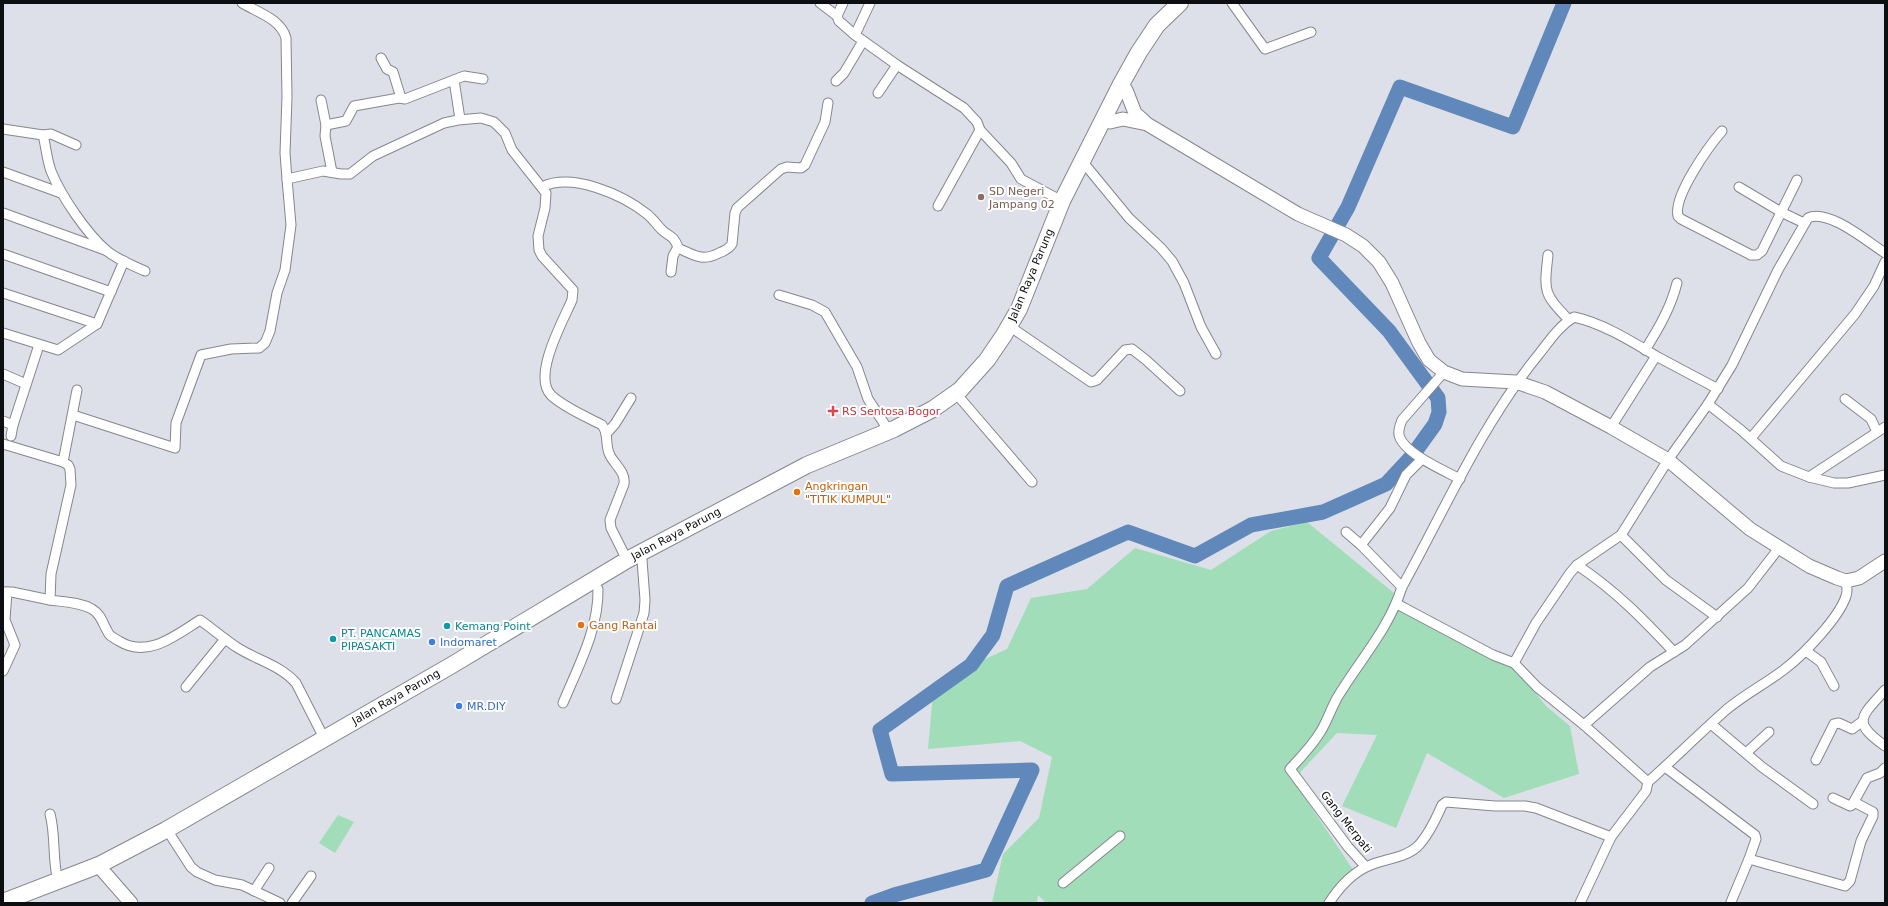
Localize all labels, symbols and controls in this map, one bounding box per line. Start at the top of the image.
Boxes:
place label: SD Negeri Jampang 02 [988,185,1055,211]
marker: SD Negeri Jampang 02 [976,192,986,202]
street label: Jalan Raya Parung [1005,227,1056,324]
marker: RS Sentosa Bogor [827,405,839,417]
place label: RS Sentosa Bogor [842,405,941,418]
place label: Angkringan "TITIK KUMPUL" [805,480,891,506]
marker: Angkringan "TITIK KUMPUL" [792,487,802,497]
street label: Jalan Raya Parung [628,505,723,564]
place label: Gang Rantai [589,619,657,632]
place label: Kemang Point [455,620,531,633]
marker: Gang Rantai [576,620,586,630]
marker: Kemang Point [442,621,452,631]
place label: PT. PANCAMAS PIPASAKTI [341,627,421,653]
marker: PT. PANCAMAS PIPASAKTI [328,634,338,644]
place label: Indomaret [440,636,497,649]
marker: Indomaret [427,637,437,647]
street label: Jalan Raya Parung [349,667,442,728]
place label: MR.DIY [467,700,506,713]
marker: MR.DIY [454,701,464,711]
street label: Gang Merpati [1318,789,1374,855]

